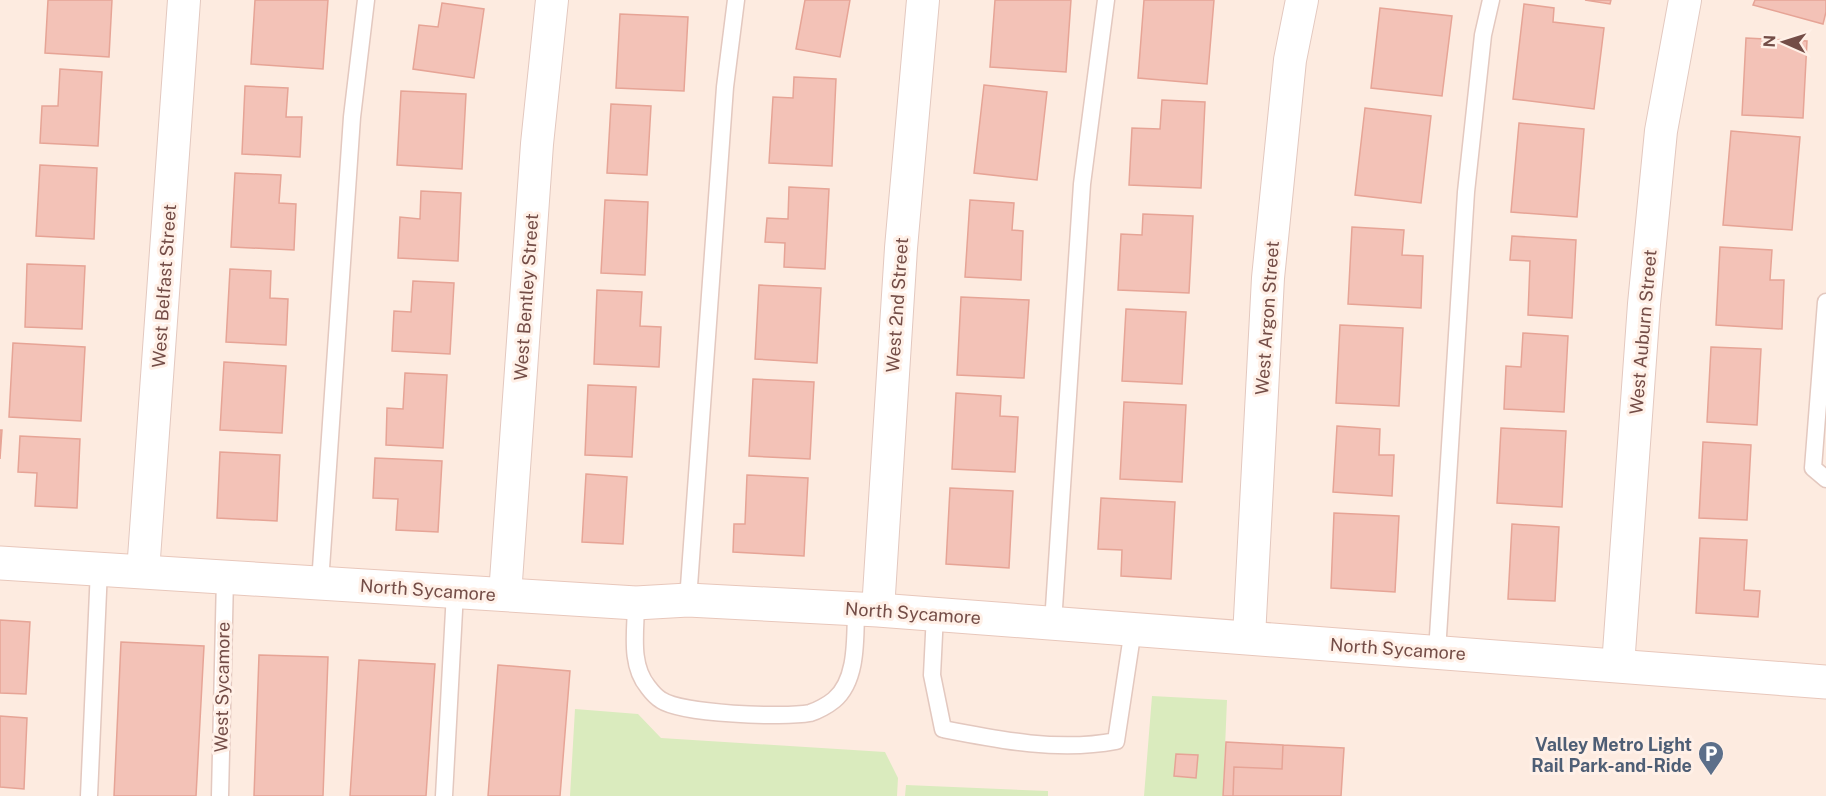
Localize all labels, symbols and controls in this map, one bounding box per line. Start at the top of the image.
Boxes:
north arrow [1754,12,1814,72]
text: N [1760,34,1779,48]
street label: West Belfast Street [148,203,180,369]
street label: West Bentley Street [510,213,542,381]
street label: West 2nd Street [882,237,912,373]
street label: West Argon Street [1251,240,1283,396]
street label: West Auburn Street [1625,249,1661,415]
street label: North Sycamore [359,575,497,605]
street label: North Sycamore [844,598,982,628]
street label: West Sycamore [210,621,234,753]
street label: North Sycamore [1329,634,1467,664]
place label: Valley Metro Light Rail Park-and-Ride [1531,734,1692,776]
parking icon: Valley Metro Light Rail Park-and-Ride [1696,739,1726,777]

